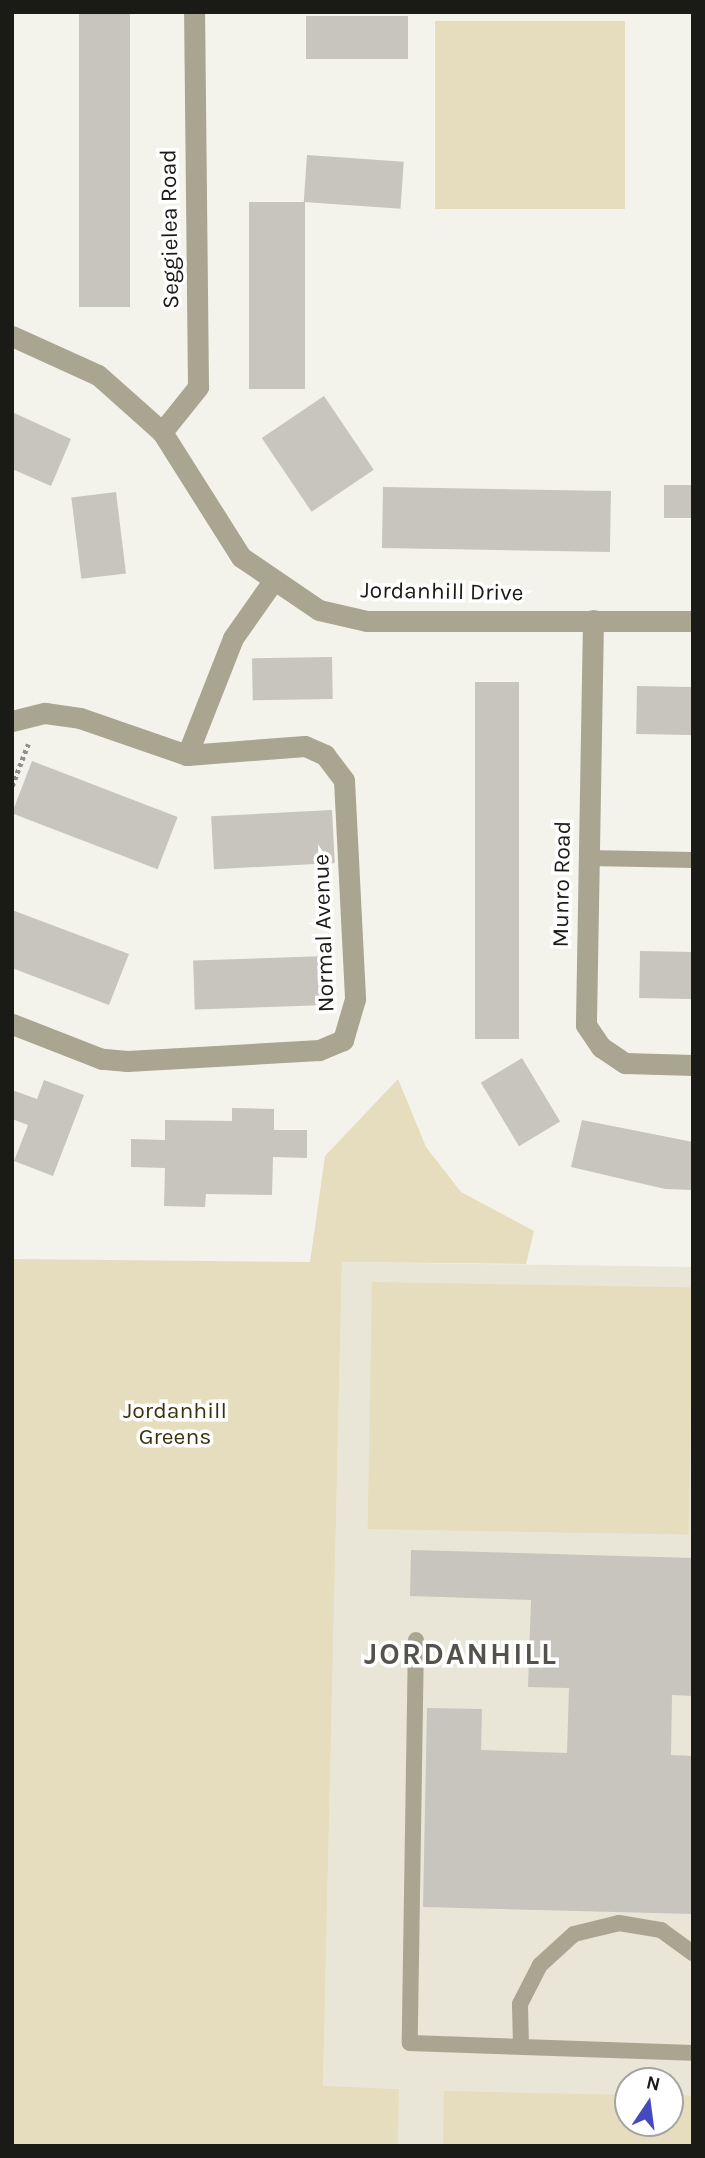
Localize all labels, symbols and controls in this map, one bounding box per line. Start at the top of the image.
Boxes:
street label: Seggielea Road [155,149,185,309]
street label: Jordanhill Drive [360,577,524,607]
street label: Munro Road [547,820,577,948]
street label: Normal Avenue [307,853,341,1013]
park label: Jordanhill Greens [123,1397,227,1451]
district label: JORDANHILL [365,1636,557,1672]
north arrow [614,2067,684,2137]
text: N [644,2071,662,2096]

